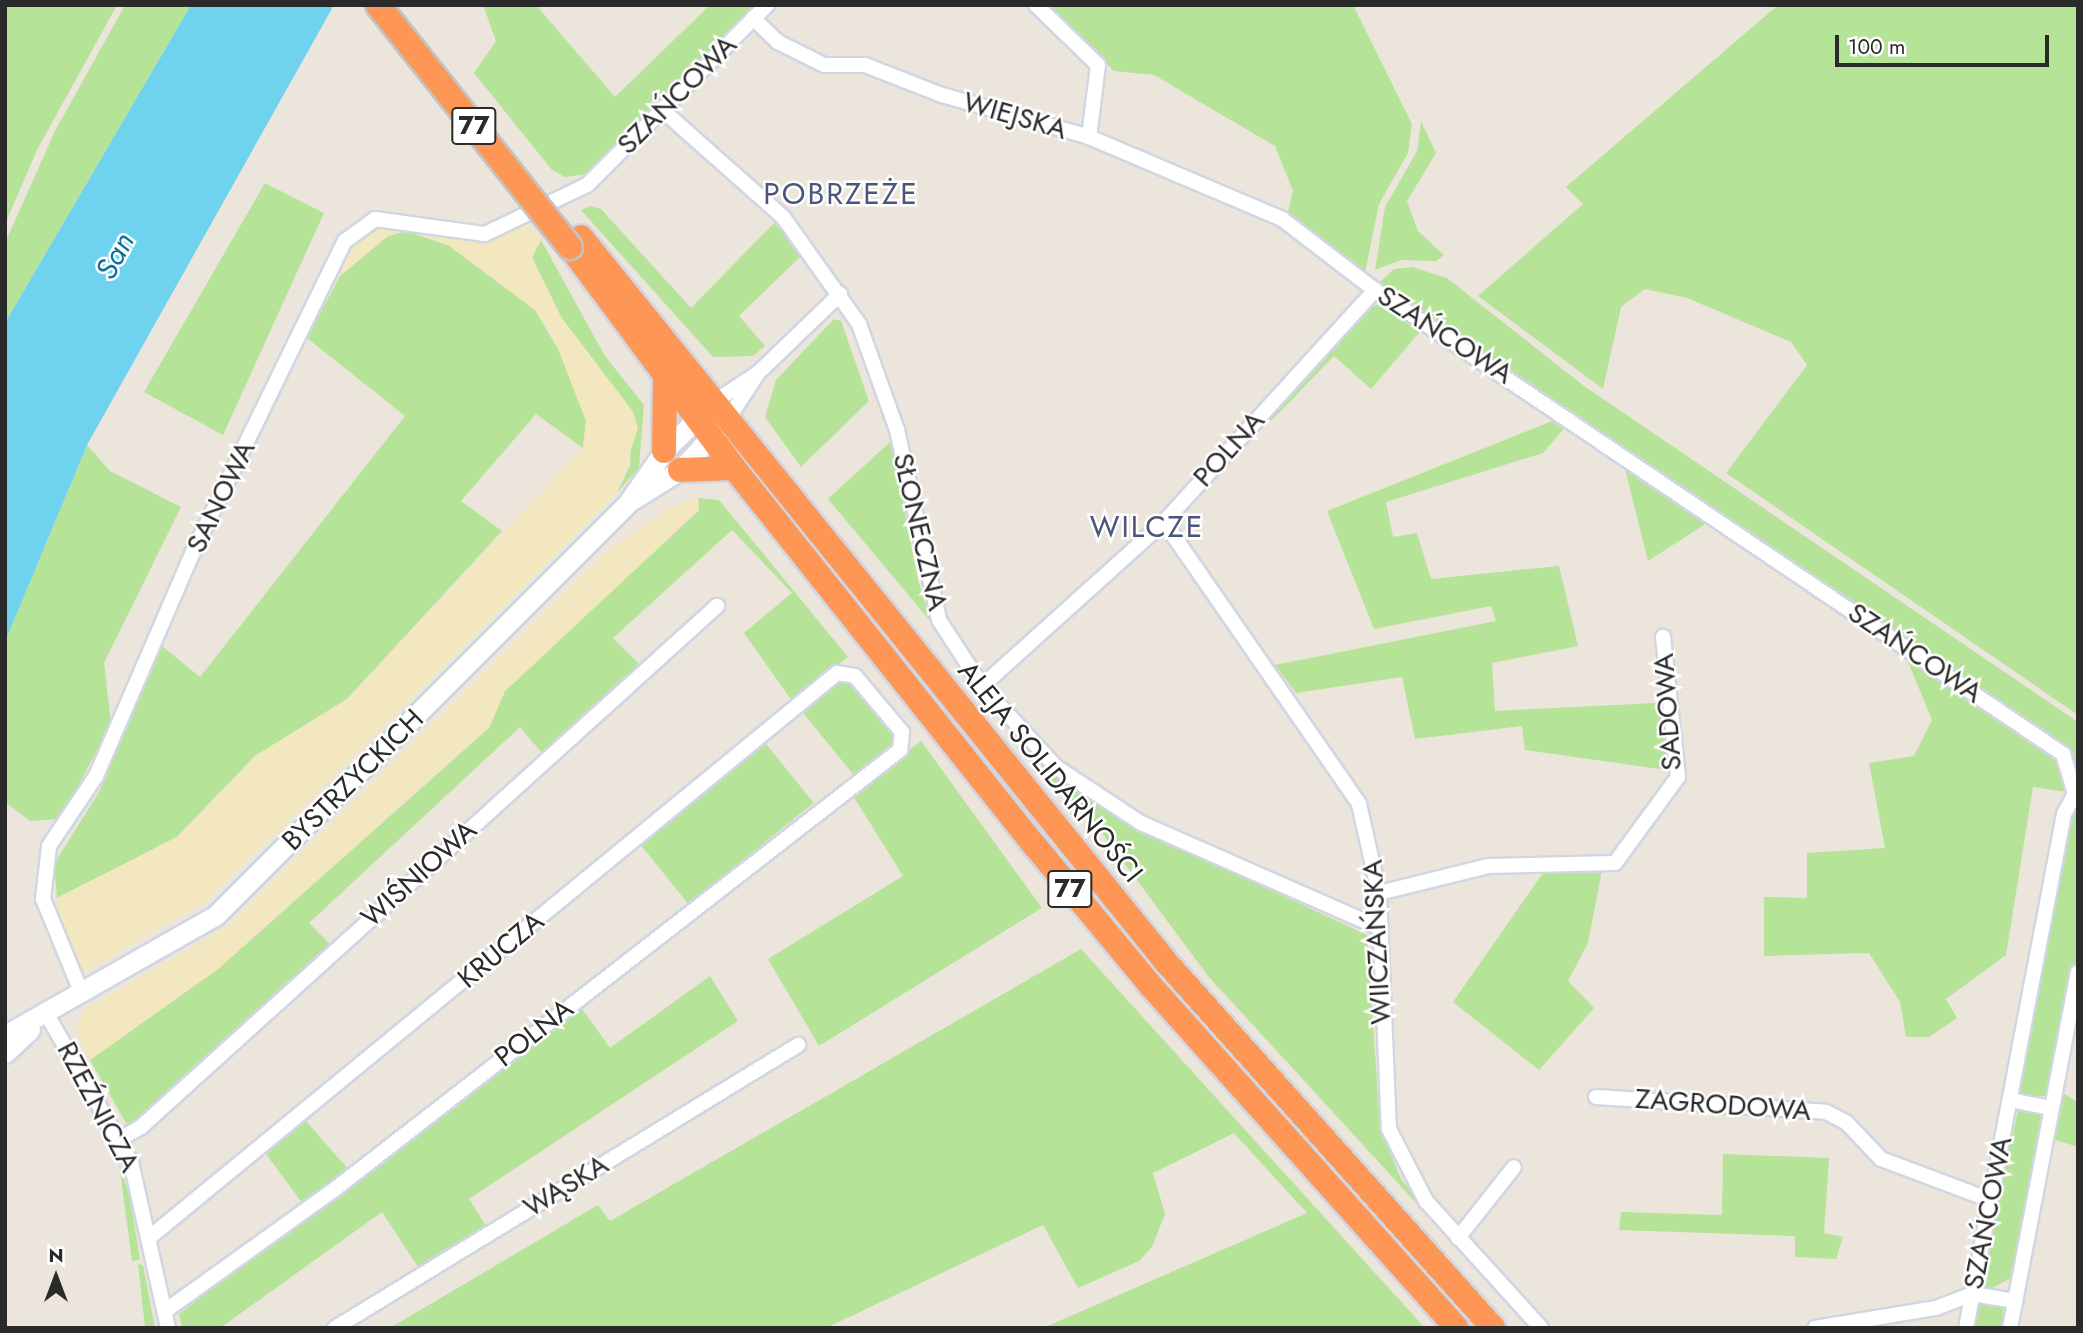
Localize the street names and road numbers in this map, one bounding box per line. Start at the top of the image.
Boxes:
street label: SZAŃCOWA [610,28,744,162]
street label: WIEJSKA [959,85,1071,147]
road number: 77 [451,104,497,148]
street label: SZAŃCOWA [1371,279,1519,391]
street label: POLNA [1186,404,1272,494]
street label: SANOWA [180,436,262,558]
street label: SŁONECZNA [886,450,954,614]
street label: SZAŃCOWA [1842,596,1988,710]
street label: SADOWA [1647,652,1689,772]
street label: ALEJA SOLIDARNOŚCI [951,655,1149,889]
street label: BYSTRZYCKICH [275,702,431,858]
street label: WIŚNIOWA [355,814,483,934]
street label: WIICZAŃSKA [1356,859,1398,1025]
road number: 77 [1047,866,1093,912]
street label: KRUCZA [451,905,551,995]
street label: POLNA [488,992,580,1074]
street label: RZEŹNICZA [50,1036,146,1178]
street label: ZAGRODOWA [1634,1082,1812,1128]
street label: SZAŃCOWA [1957,1134,2019,1292]
street label: WĄSKA [517,1148,615,1224]

